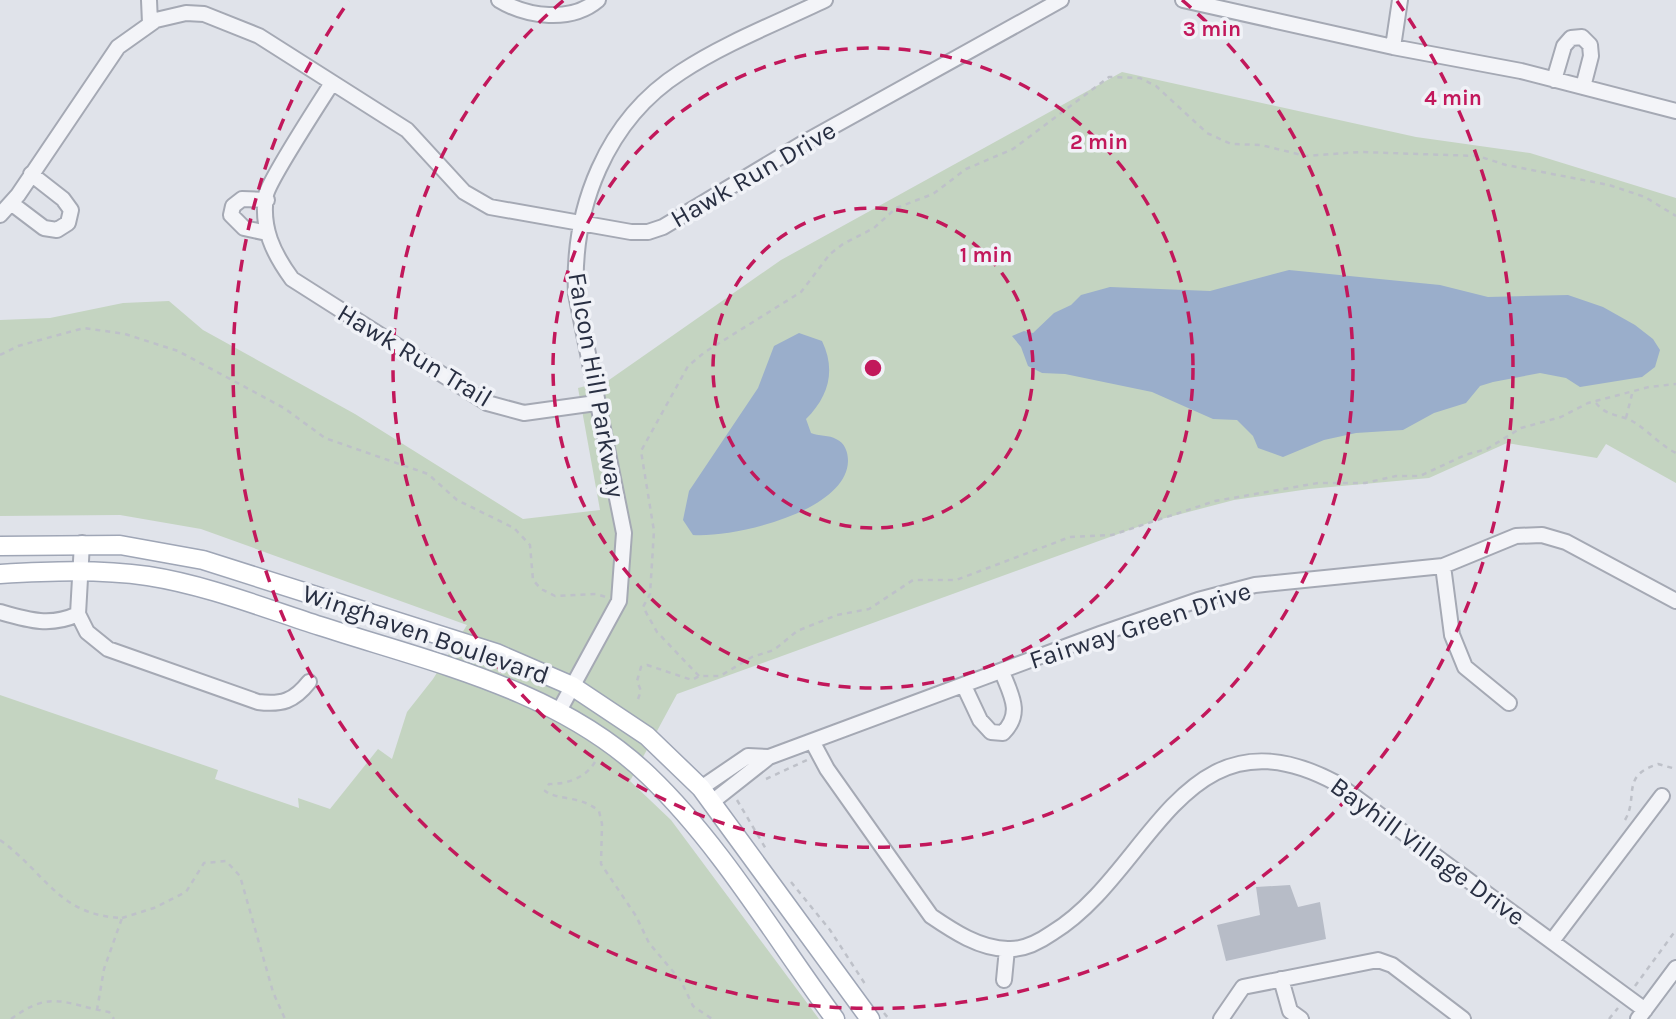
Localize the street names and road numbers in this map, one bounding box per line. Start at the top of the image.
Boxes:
street label: Hawk Run Drive [665,115,841,234]
street label: Falcon Hill Parkway [561,270,632,500]
street label: Hawk Run Trail [332,297,498,414]
street label: Fairway Green Drive [1025,575,1255,676]
street label: Winghaven Boulevard [299,578,553,691]
street label: Bayhill Village Drive [1324,770,1531,932]

